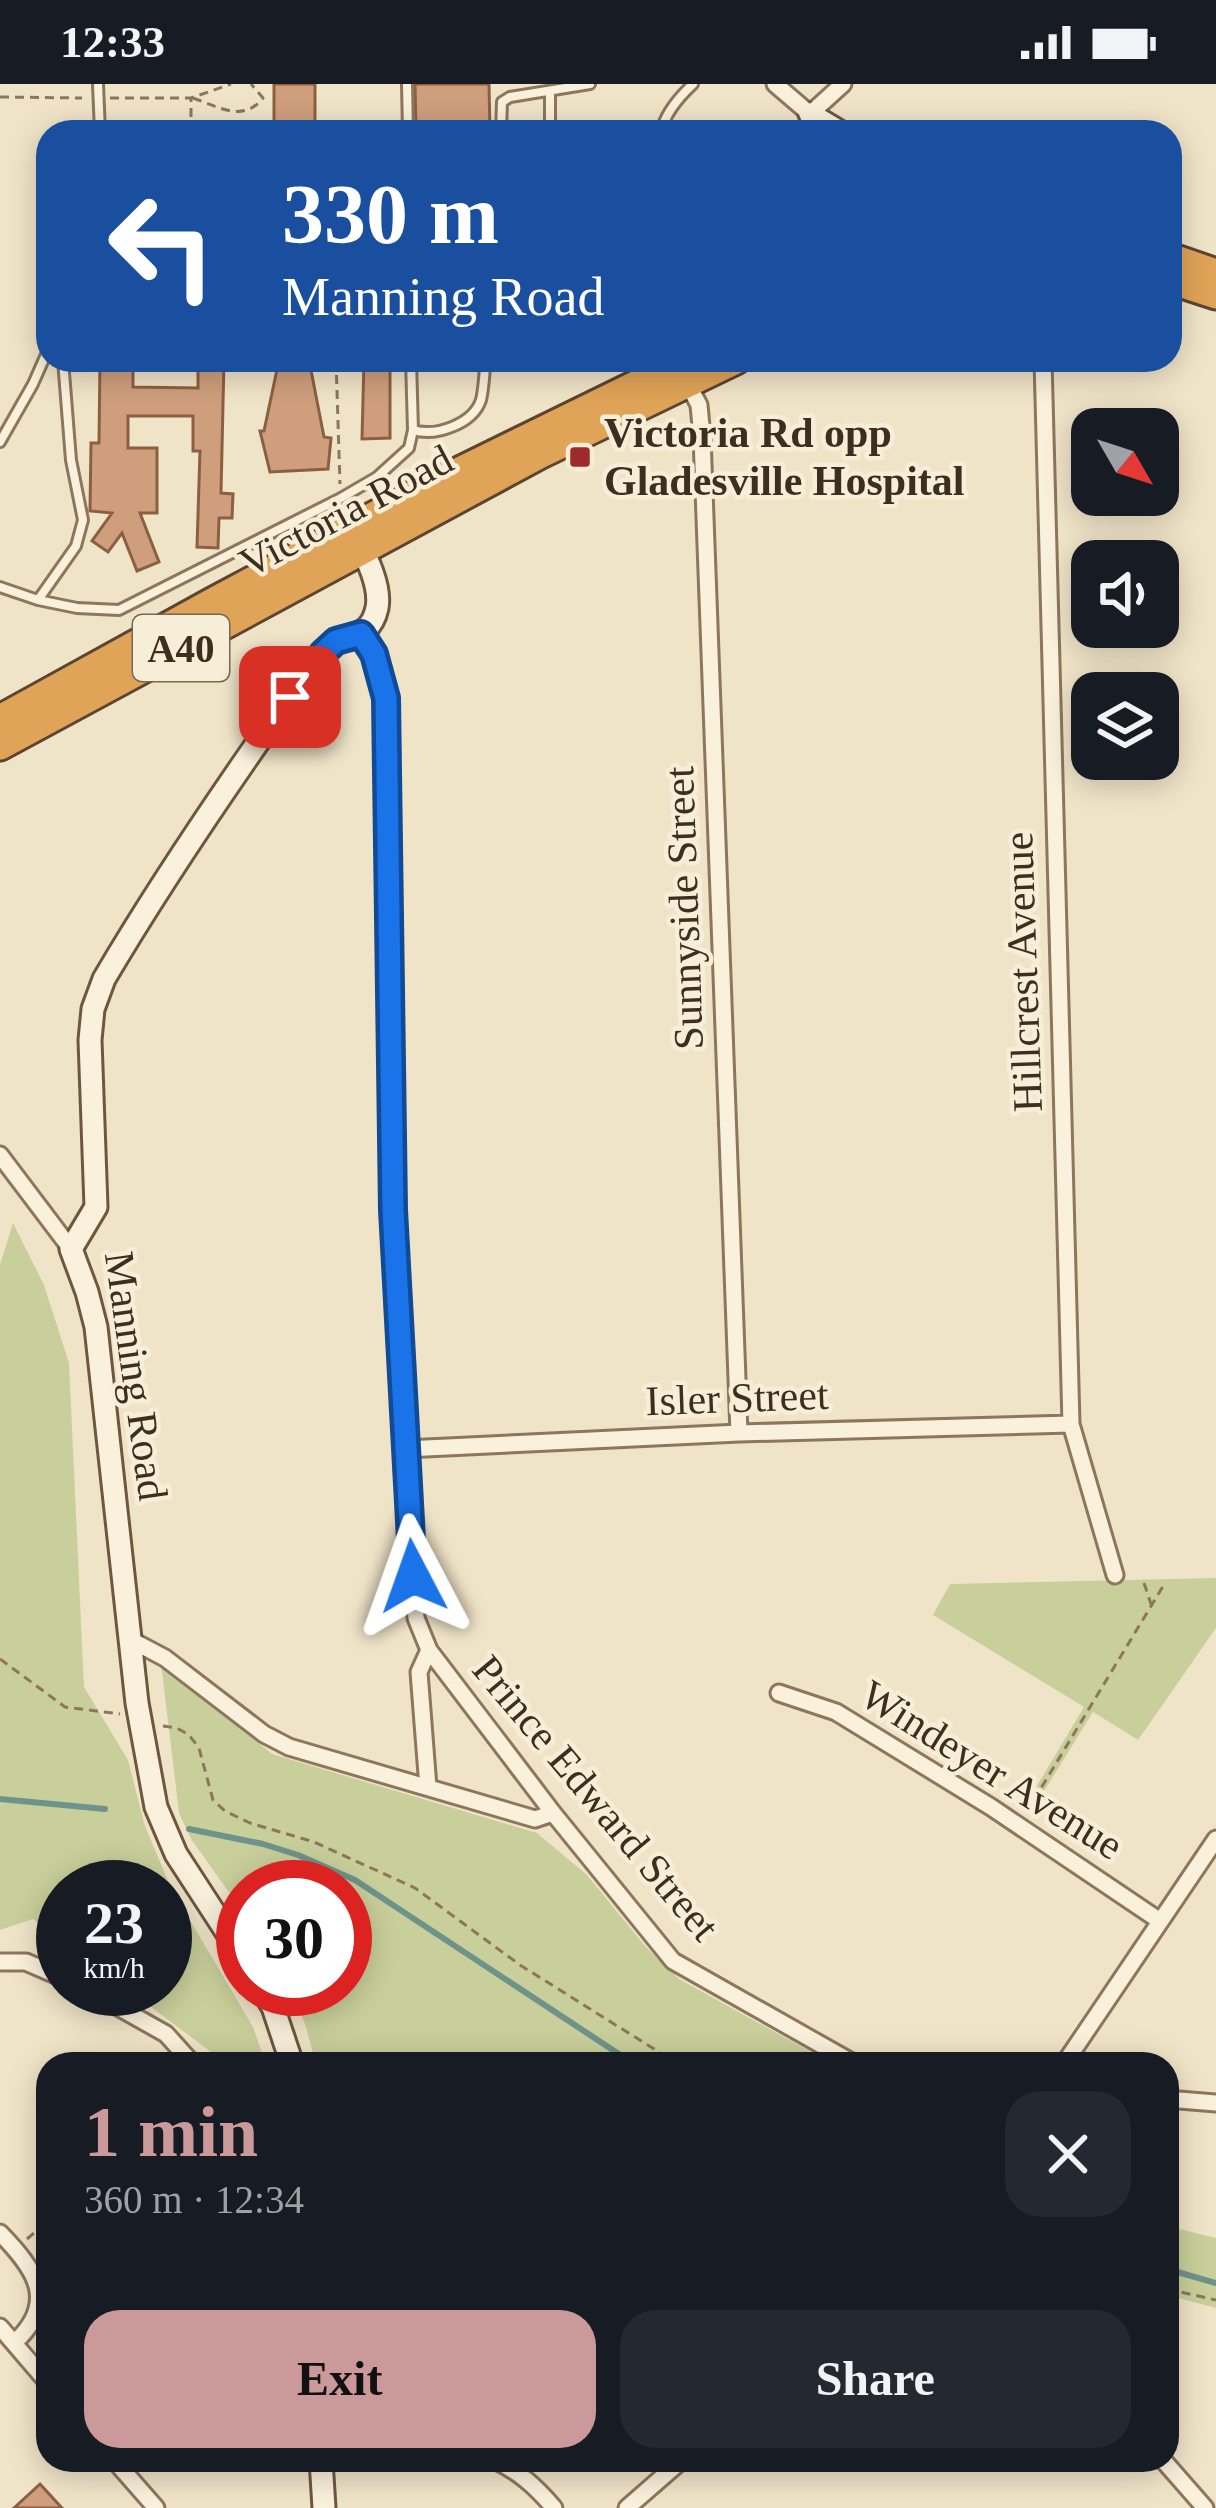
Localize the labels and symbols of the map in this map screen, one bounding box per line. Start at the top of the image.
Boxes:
north arrow [1071,408,1179,516]
place label: Victoria Rd opp Gladesville Hospital [604,410,965,504]
street label: Victoria Road [232,436,460,586]
marker: Victoria Rd opp Gladesville Hospital [567,444,593,470]
road number: A40 [133,615,229,681]
pin [239,646,341,748]
street label: Sunnyside Street [656,765,712,1050]
street label: Hillcrest Avenue [995,831,1051,1113]
street label: Manning Road [96,1249,176,1503]
street label: Isler Street [645,1372,830,1424]
position arrow [350,1513,476,1639]
street label: Prince Edward Street [464,1647,729,1950]
street label: Windeyer Avenue [853,1671,1131,1869]
speed limit sign: 30 [216,1860,372,2016]

